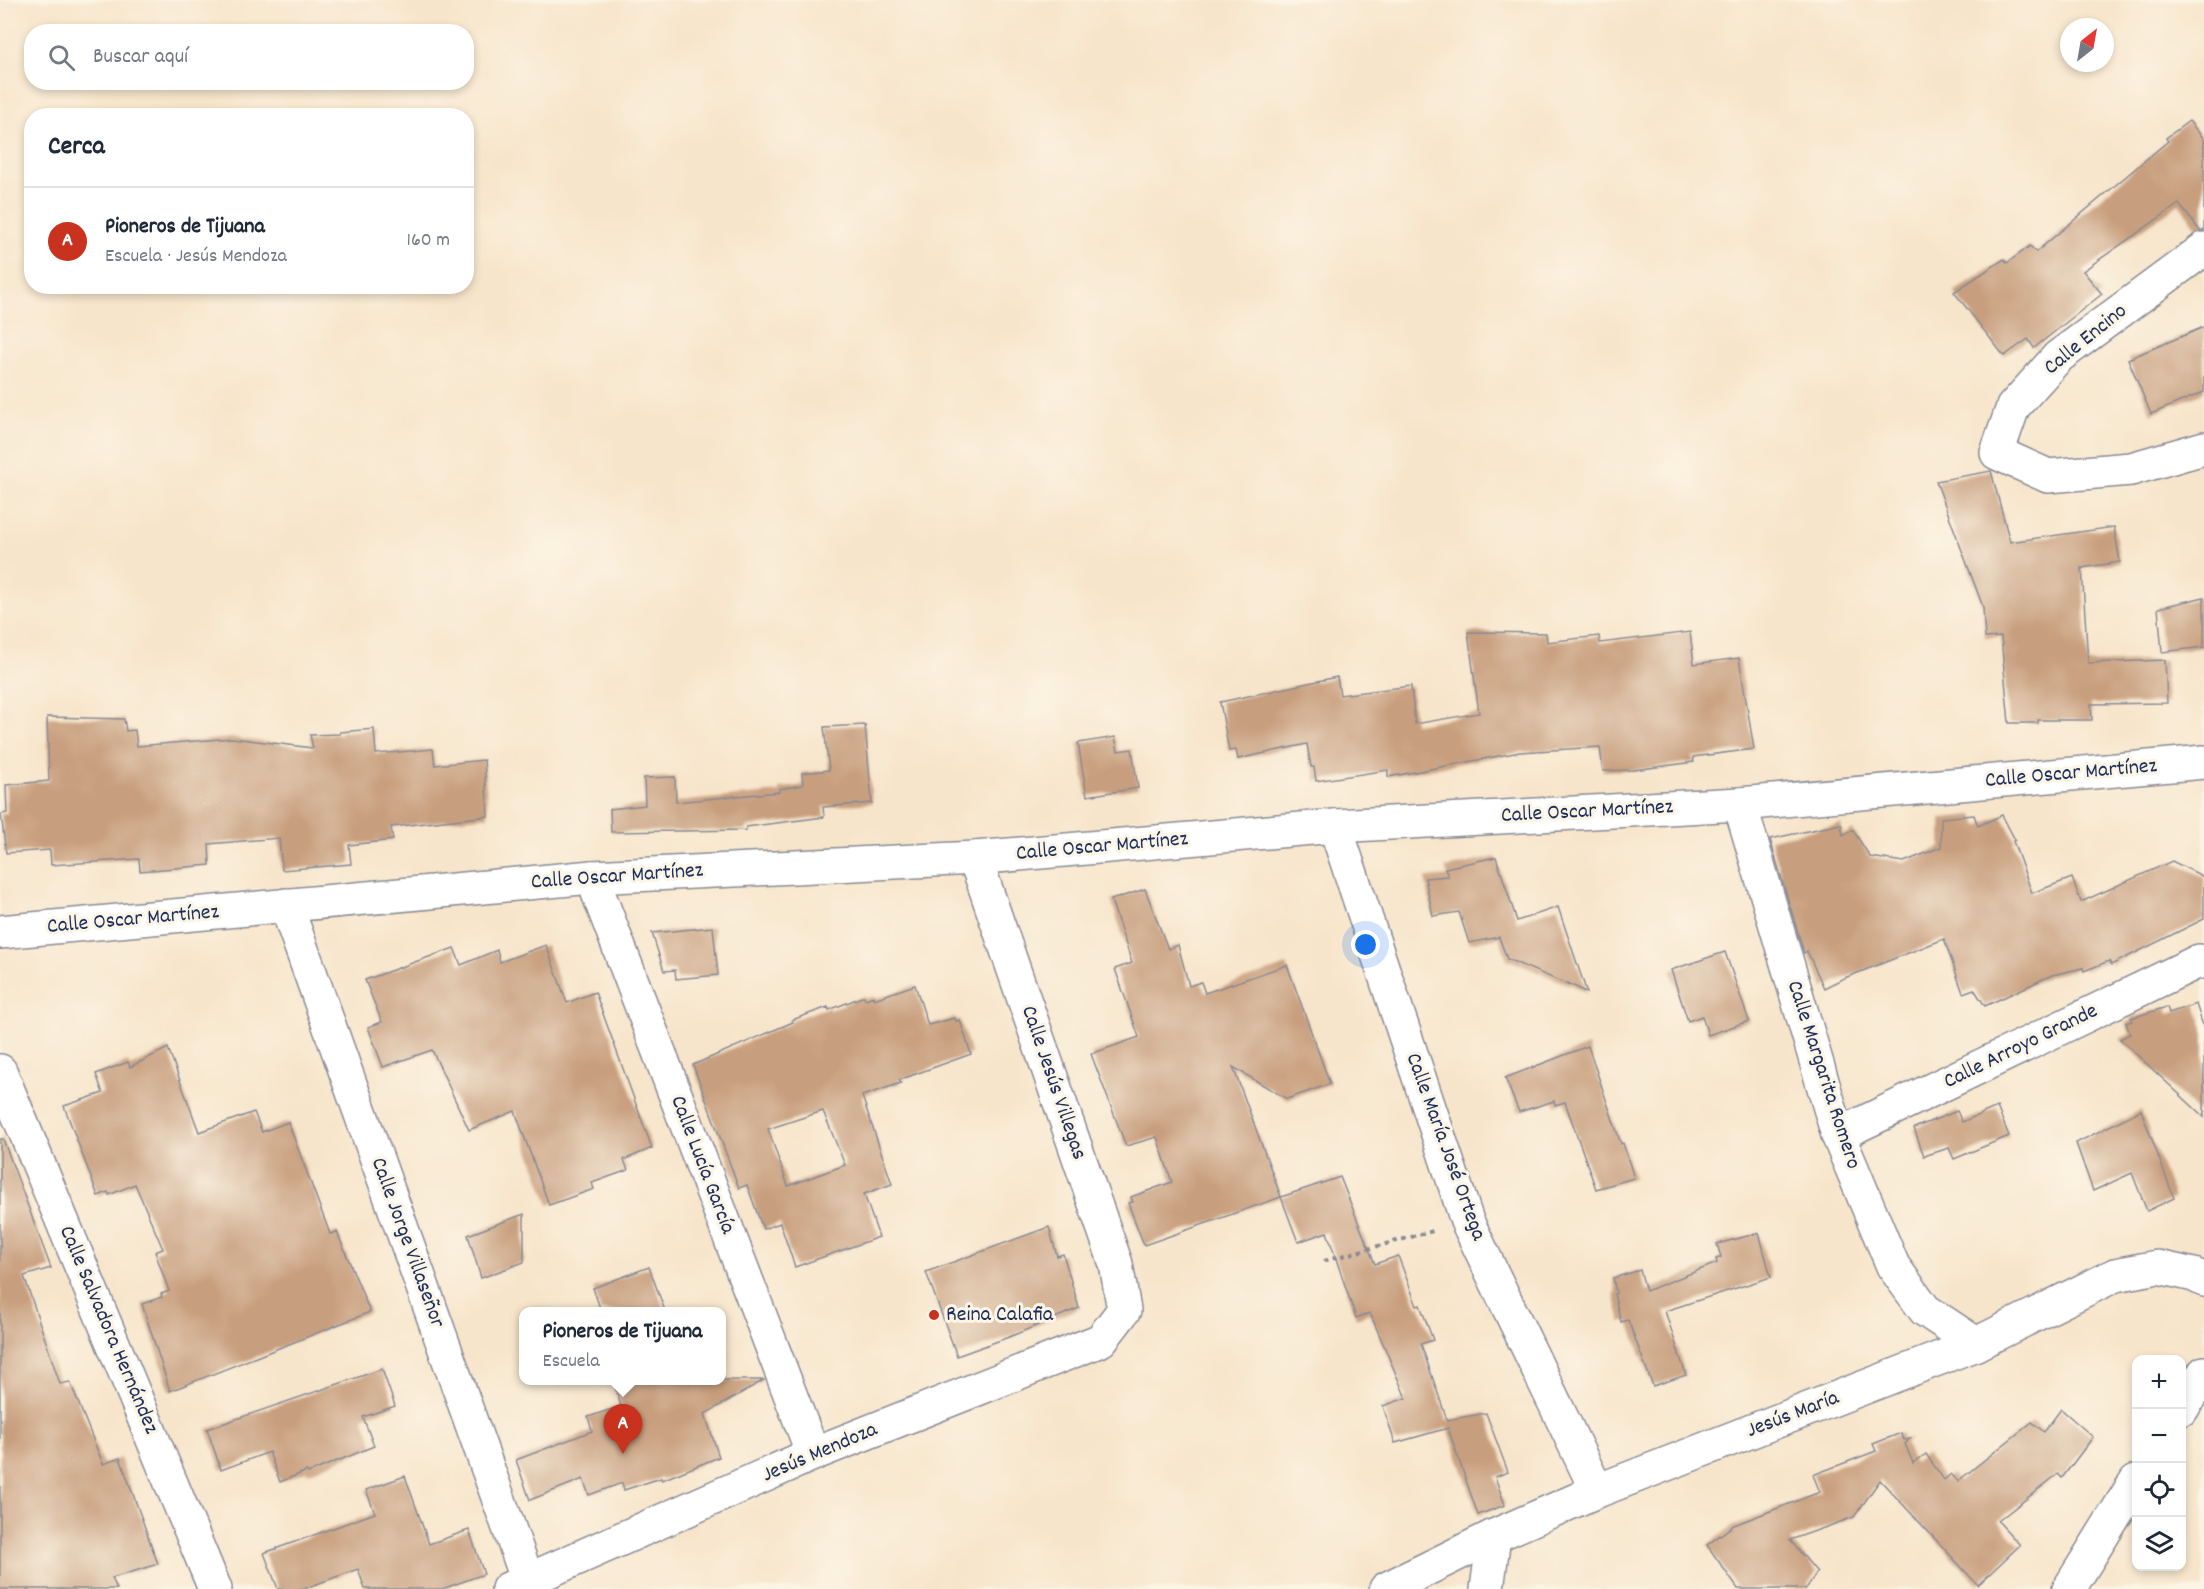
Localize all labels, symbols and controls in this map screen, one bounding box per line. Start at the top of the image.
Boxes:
north arrow [2060,18,2114,72]
search box [24,24,474,90]
icon: search [45,41,78,74]
text: Buscar aquí [93,42,188,73]
text: Cerca [48,129,105,166]
text: Pioneros de Tijuana [105,212,265,243]
text: A [62,227,73,255]
text: 160 m [407,227,450,255]
text: Escuela · Jesús Mendoza [105,243,287,271]
street label: Calle Encino [2038,297,2134,383]
street label: Calle Oscar Martínez [1984,751,2159,797]
street label: Calle Oscar Martínez [1500,792,1675,832]
street label: Calle Oscar Martínez [1015,824,1190,870]
street label: Calle Oscar Martínez [530,855,705,898]
street label: Calle Oscar Martínez [46,897,221,943]
your location [1351,930,1380,959]
street label: Calle Margarita Romero [1778,977,1868,1173]
street label: Calle Arroyo Grande [1939,996,2103,1098]
street label: Calle Jesús Villegas [1012,1002,1094,1164]
street label: Calle María José Ortega [1397,1049,1494,1246]
street label: Calle Lucía García [661,1091,743,1239]
street label: Calle Jorge Villaseñor [362,1154,452,1333]
street label: Calle Salvadora Hernández [50,1221,166,1440]
place label: Reina Calafia [946,1300,1054,1331]
popup [519,1307,726,1385]
marker: Reina Calafia [927,1308,941,1322]
text: Pioneros de Tijuana [543,1317,702,1348]
text: Escuela [543,1348,600,1376]
map controls [2132,1355,2186,1571]
button: + [2132,1355,2186,1409]
street label: Jesús María [1742,1383,1844,1447]
pin: A [604,1404,642,1454]
button: − [2132,1409,2186,1463]
street label: Jesús Mendoza [758,1415,883,1491]
button: locate [2132,1463,2186,1517]
button: layers [2132,1517,2186,1571]

